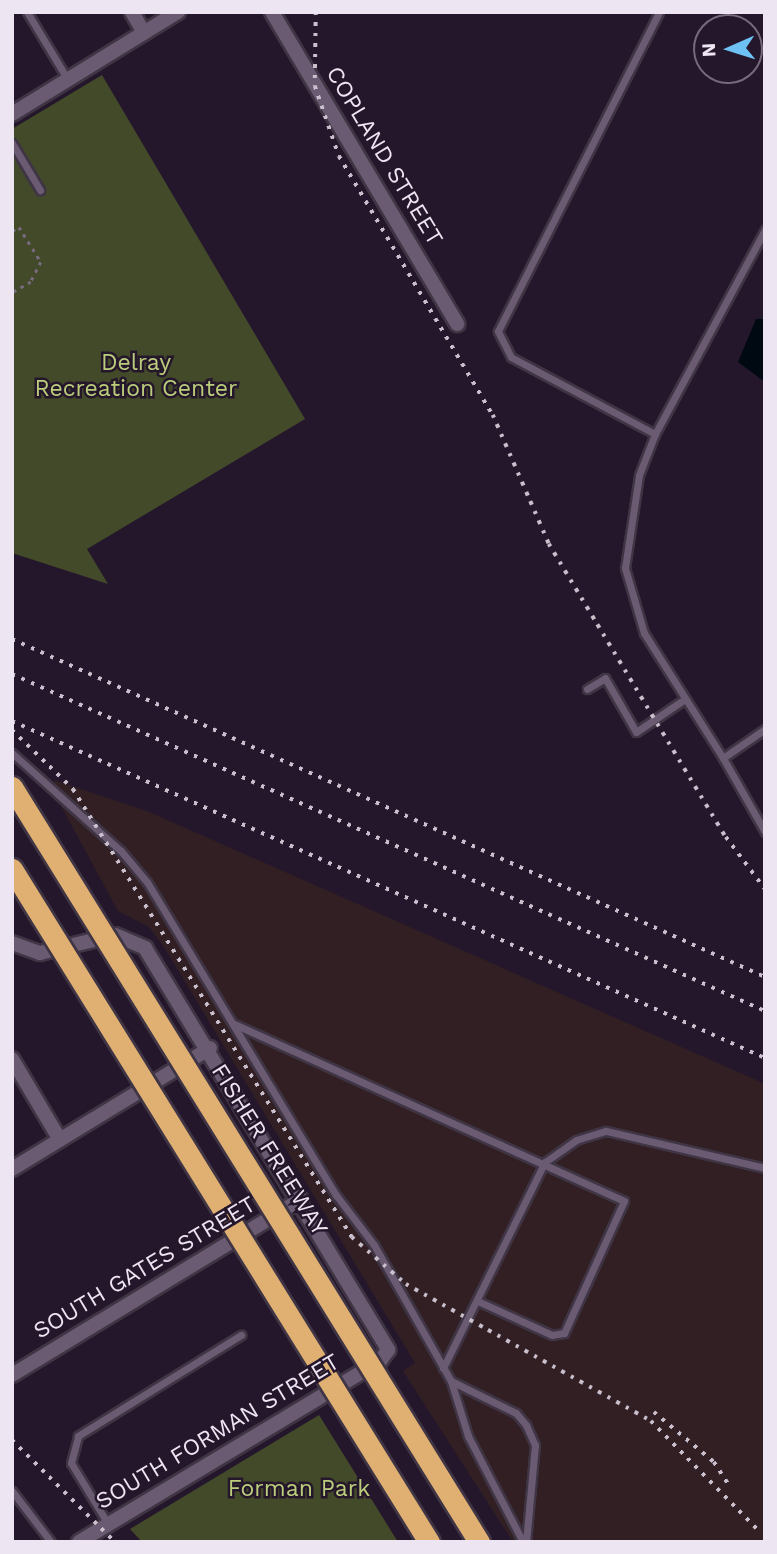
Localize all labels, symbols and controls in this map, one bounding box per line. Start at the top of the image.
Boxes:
north arrow [693,14,763,84]
text: N [697,42,720,58]
street label: COPLAND STREET [320,62,448,250]
park label: Delray Recreation Center [35,349,237,403]
street label: FISHER FREEWAY [205,1059,333,1241]
street label: SOUTH GATES STREET [29,1191,261,1345]
street label: SOUTH FORMAN STREET [91,1348,345,1516]
park label: Forman Park [228,1475,370,1503]

